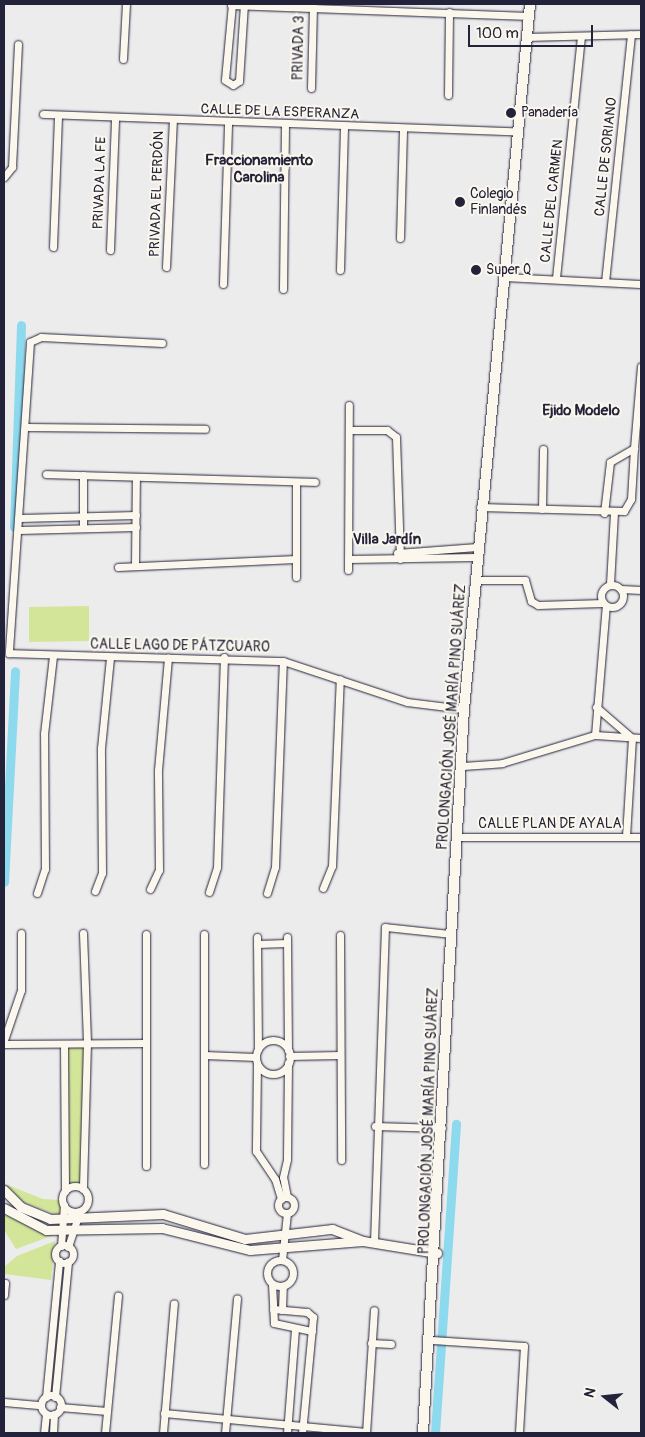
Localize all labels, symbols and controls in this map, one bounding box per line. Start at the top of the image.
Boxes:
street label: PRIVADA 3 [290,15,308,81]
scale bar [470,15,595,47]
text: 100 m [476,24,519,43]
street label: CALLE DE SORIANO [591,97,621,217]
street label: CALLE DE LA ESPERANZA [200,101,360,123]
place label: Panadería [521,105,578,121]
marker: Panadería [505,107,517,119]
street label: PRIVADA EL PERDÓN [146,131,168,257]
street label: PRIVADA LA FE [90,136,110,230]
street label: CALLE DEL CARMEN [537,139,567,263]
district label: Fraccionamiento Carolina [205,151,313,186]
place label: Colegio Finlandés [470,186,527,218]
marker: Colegio Finlandés [454,196,466,208]
place label: Super Q [486,262,531,278]
marker: Super Q [470,264,482,276]
district label: Ejido Modelo [542,402,620,420]
district label: Villa Jardín [353,531,421,549]
street label: PROLONGACIÓN JOSÉ MARÍA PINO SUÁREZ [434,583,470,851]
street label: CALLE LAGO DE PÁTZCUARO [90,636,270,656]
street label: CALLE PLAN DE AYALA [478,816,622,832]
street label: PROLONGACIÓN JOSÉ MARÍA PINO SUÁREZ [416,987,442,1255]
north arrow [580,1372,630,1422]
text: N [581,1386,600,1400]

